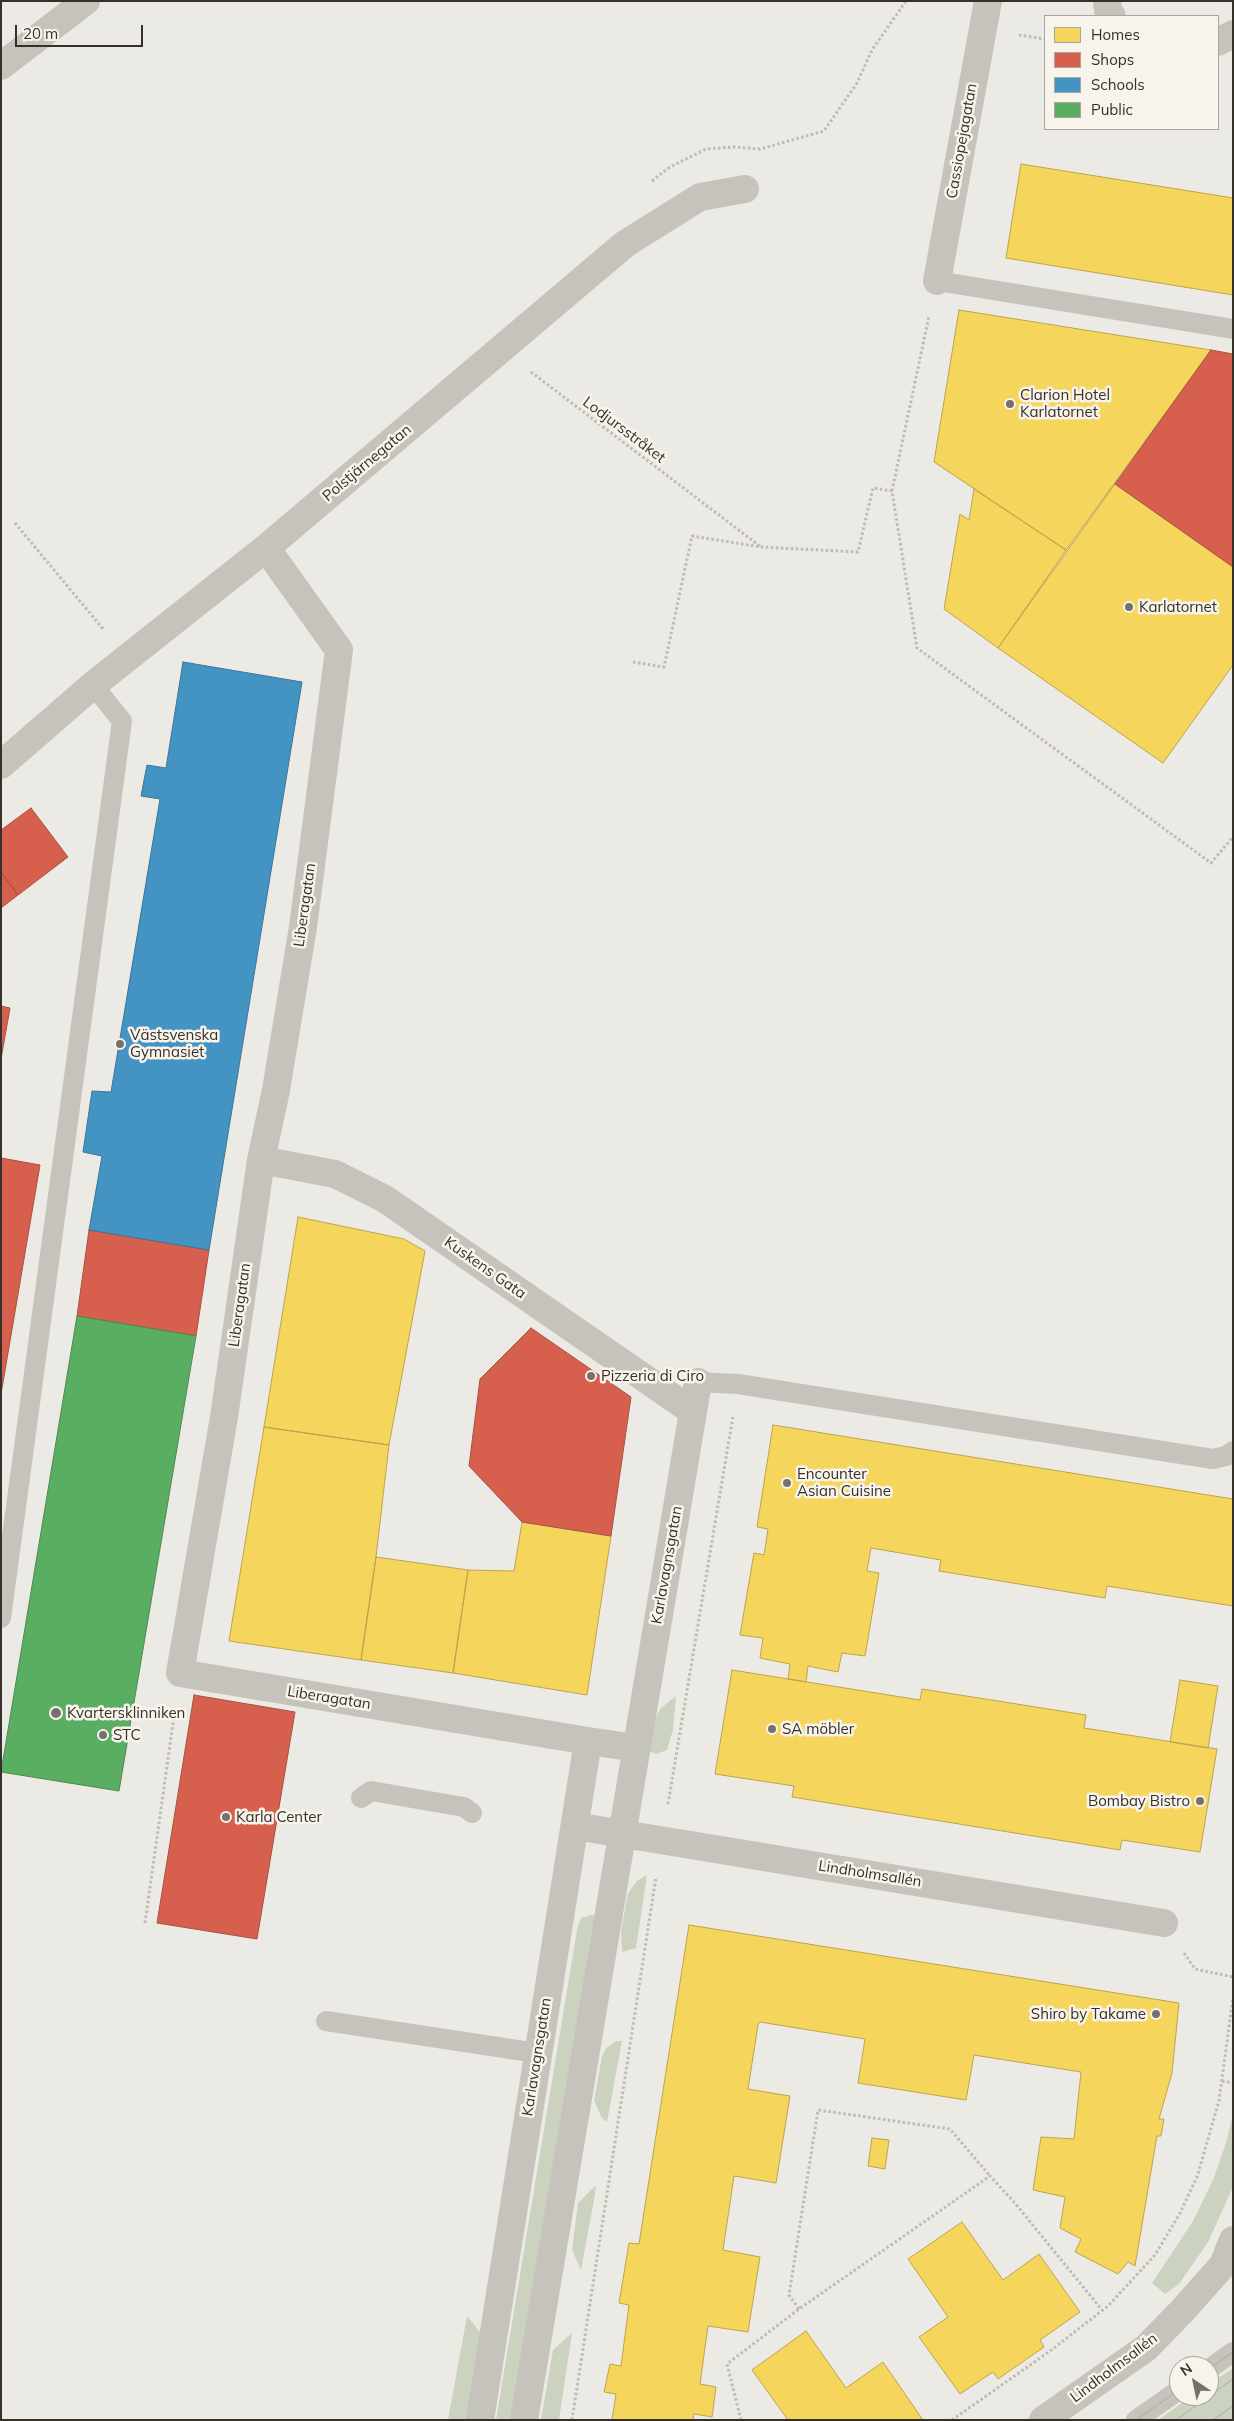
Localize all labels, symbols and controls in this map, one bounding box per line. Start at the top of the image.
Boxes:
scale bar [18,15,145,47]
legend [1044,15,1219,130]
text: 20 m [23,24,58,43]
text: Homes [1091,25,1140,44]
text: Shops [1091,50,1134,69]
text: Schools [1091,75,1145,94]
street label: Cassiopejagatan [943,82,981,200]
text: Public [1091,100,1133,119]
place label: Clarion Hotel Karlatornet [1020,386,1110,421]
street label: Lodjursstråket [579,393,669,467]
marker: Clarion Hotel Karlatornet [1004,398,1016,410]
street label: Polstjärnegatan [319,421,415,505]
place label: Karlatornet [1139,598,1217,616]
marker: Karlatornet [1123,601,1135,613]
street label: Liberagatan [290,862,320,948]
place label: Västsvenska Gymnasiet [130,1026,218,1061]
marker: Västsvenska Gymnasiet [114,1038,126,1050]
street label: Kuskens Gata [441,1233,529,1303]
street label: Liberagatan [225,1262,255,1348]
place label: Pizzeria di Ciro [601,1367,704,1385]
marker: Pizzeria di Ciro [585,1370,597,1382]
place label: Encounter Asian Cuisine [797,1465,891,1500]
marker: Encounter Asian Cuisine [781,1477,793,1489]
street label: Karlavagnsgatan [648,1505,686,1625]
street label: Liberagatan [286,1683,372,1713]
place label: Kvartersklinniken [67,1704,185,1722]
marker: Kvartersklinniken [49,1706,63,1720]
place label: SA möbler [782,1720,854,1738]
marker: SA möbler [766,1723,778,1735]
place label: STC [113,1726,141,1744]
marker: STC [97,1729,109,1741]
place label: Bombay Bistro [1088,1792,1190,1810]
marker: Bombay Bistro [1194,1795,1206,1807]
place label: Karla Center [236,1808,322,1826]
marker: Karla Center [220,1811,232,1823]
street label: Lindholmsallén [817,1857,923,1891]
street label: Karlavagnsgatan [519,1997,555,2117]
place label: Shiro by Takame [1031,2005,1146,2023]
marker: Shiro by Takame [1150,2008,1162,2020]
street label: Lindholmsallén [1067,2329,1161,2407]
north arrow [1169,2356,1219,2406]
text: N [1177,2359,1196,2380]

